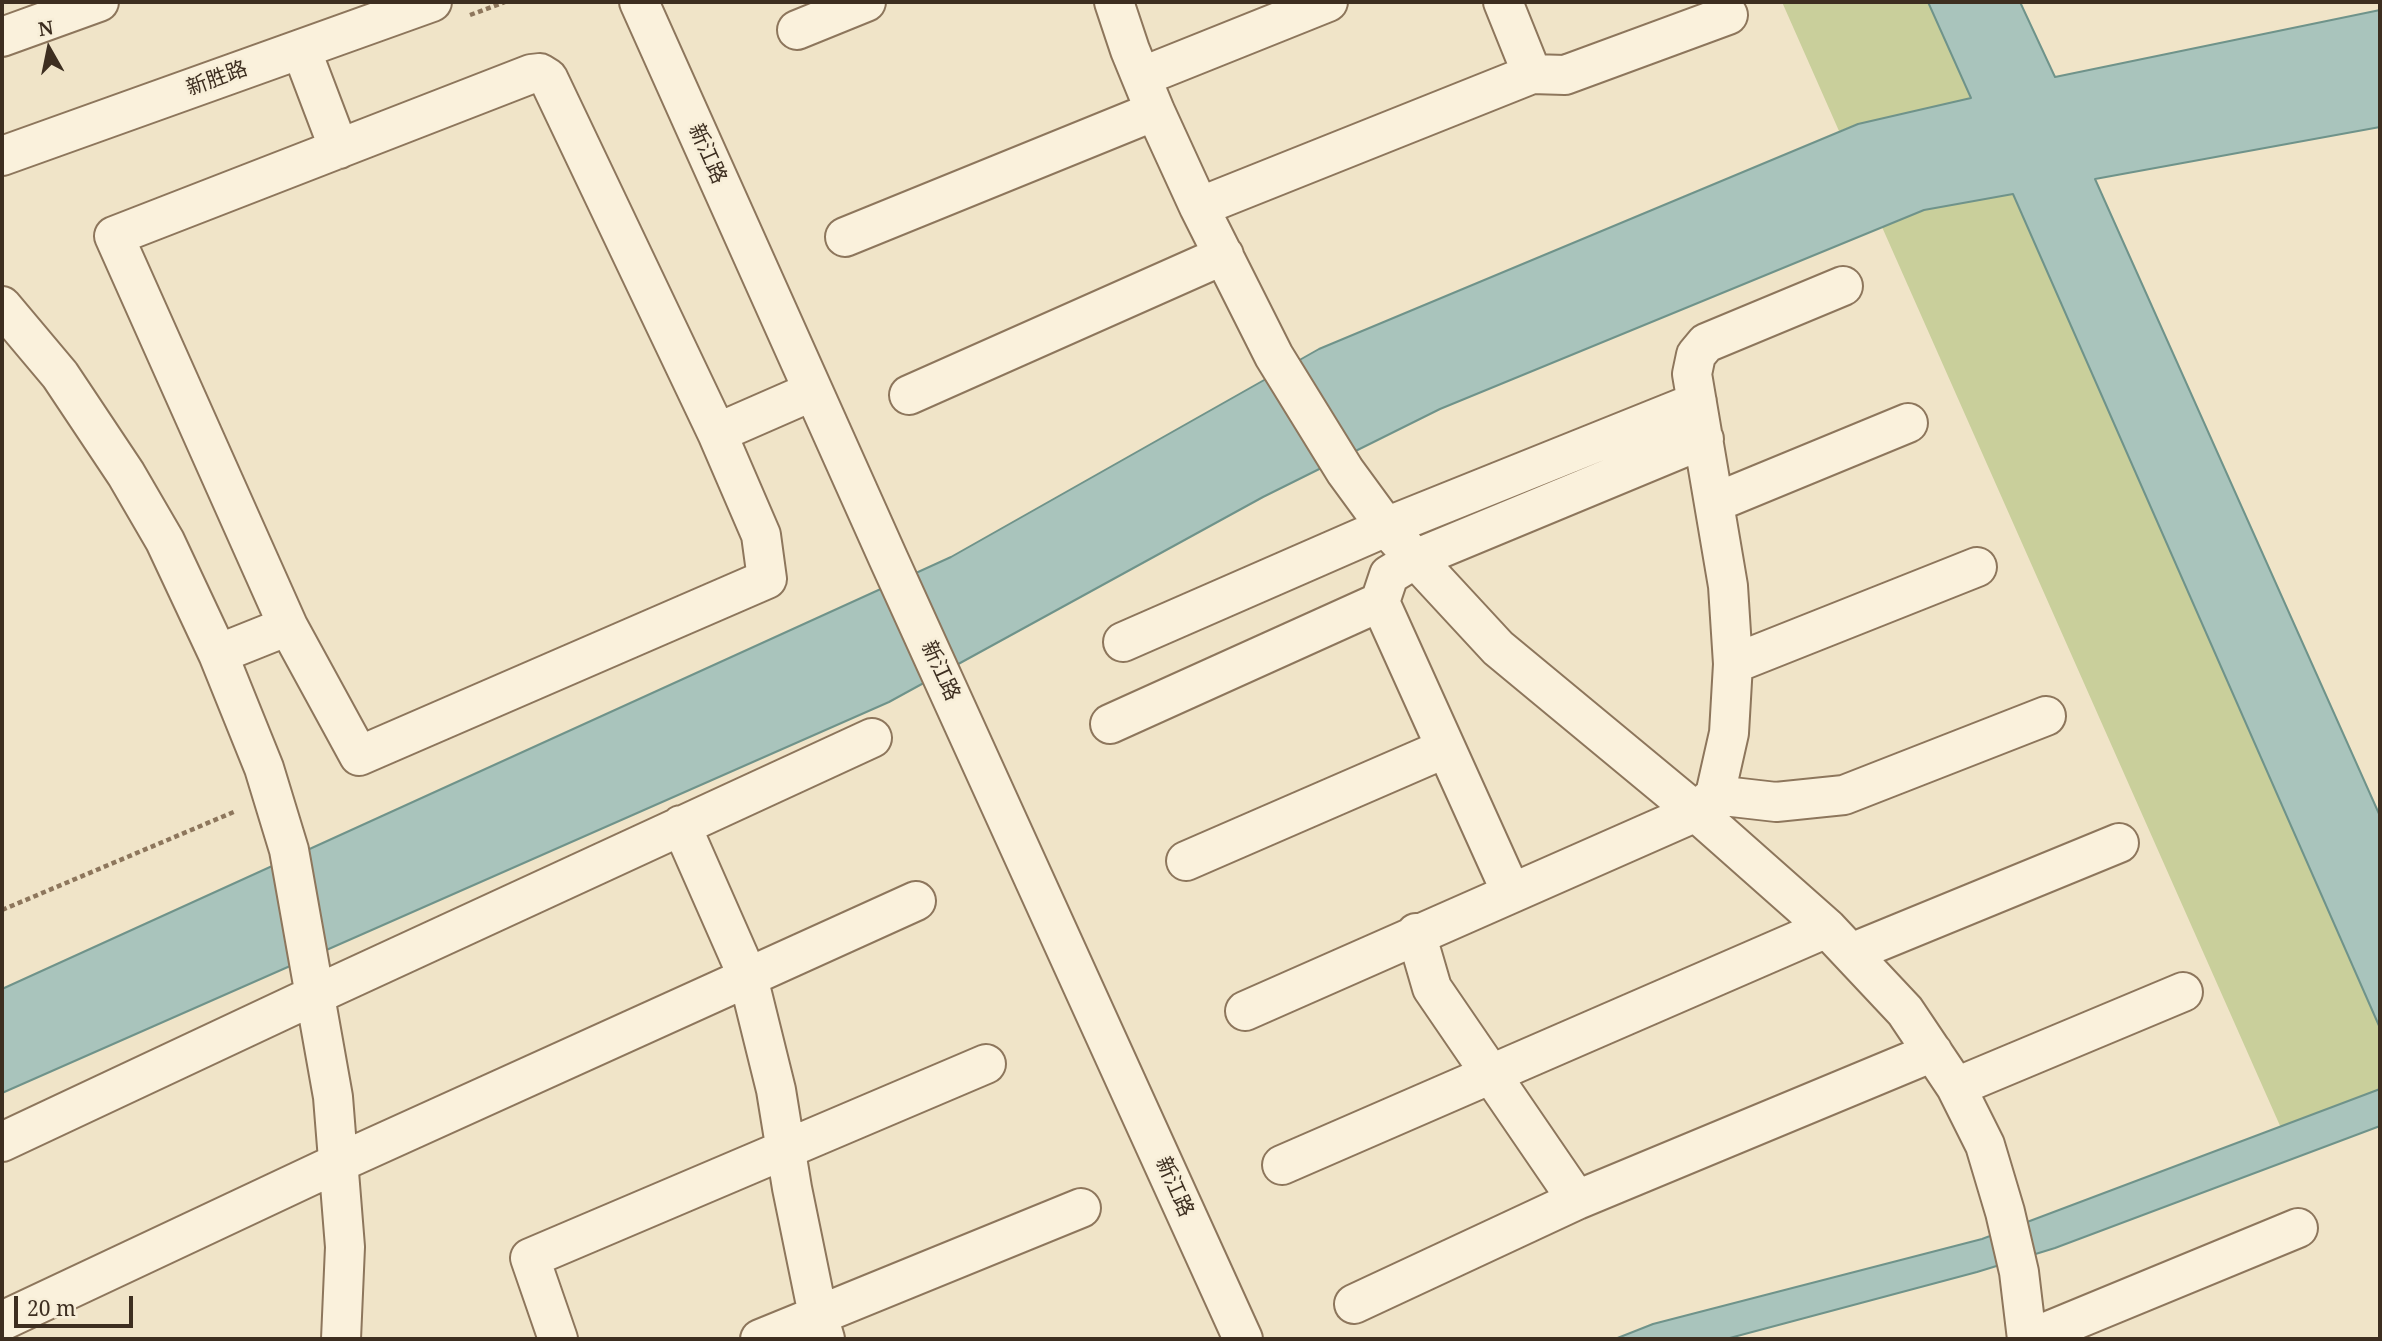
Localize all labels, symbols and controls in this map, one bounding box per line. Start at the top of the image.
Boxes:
north arrow [14,14,84,84]
text: N [36,14,55,42]
street label: 新胜路 [183,56,251,102]
street label: 新江路 [683,120,731,188]
street label: 新江路 [915,637,965,705]
street label: 新江路 [1150,1153,1198,1221]
scale bar [18,1282,136,1326]
text: 20 m [27,1294,76,1322]

